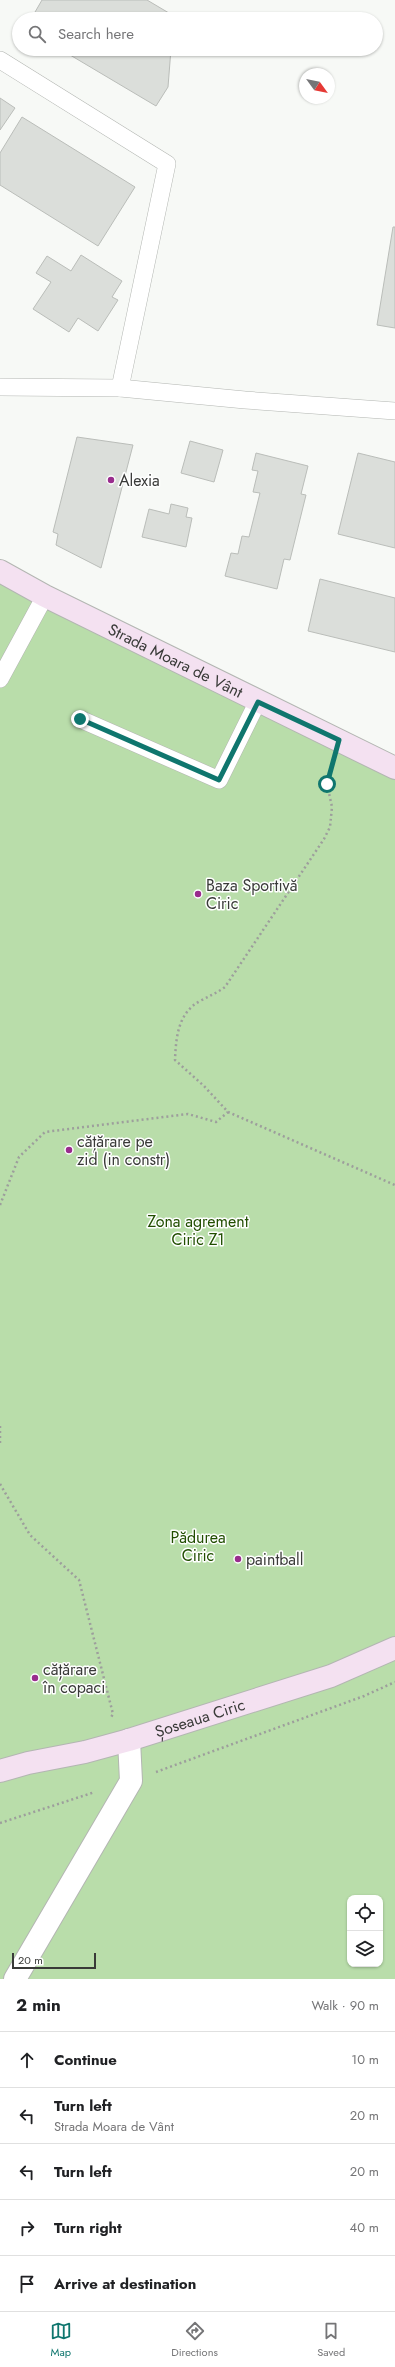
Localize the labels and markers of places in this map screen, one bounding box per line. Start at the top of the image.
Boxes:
place label: Alexia [119,469,160,492]
marker: Alexia [106,475,116,485]
place label: Baza Sportivă Ciric [206,874,297,915]
marker: Baza Sportivă Ciric [193,889,203,899]
place label: cățărare pe zid (in constr) [77,1130,170,1171]
marker: cățărare pe zid (in constr) [64,1145,74,1155]
place label: paintball [246,1548,303,1571]
marker: paintball [233,1554,243,1564]
place label: cățărare în copaci [42,1658,105,1699]
marker: cățărare în copaci [30,1673,40,1683]

